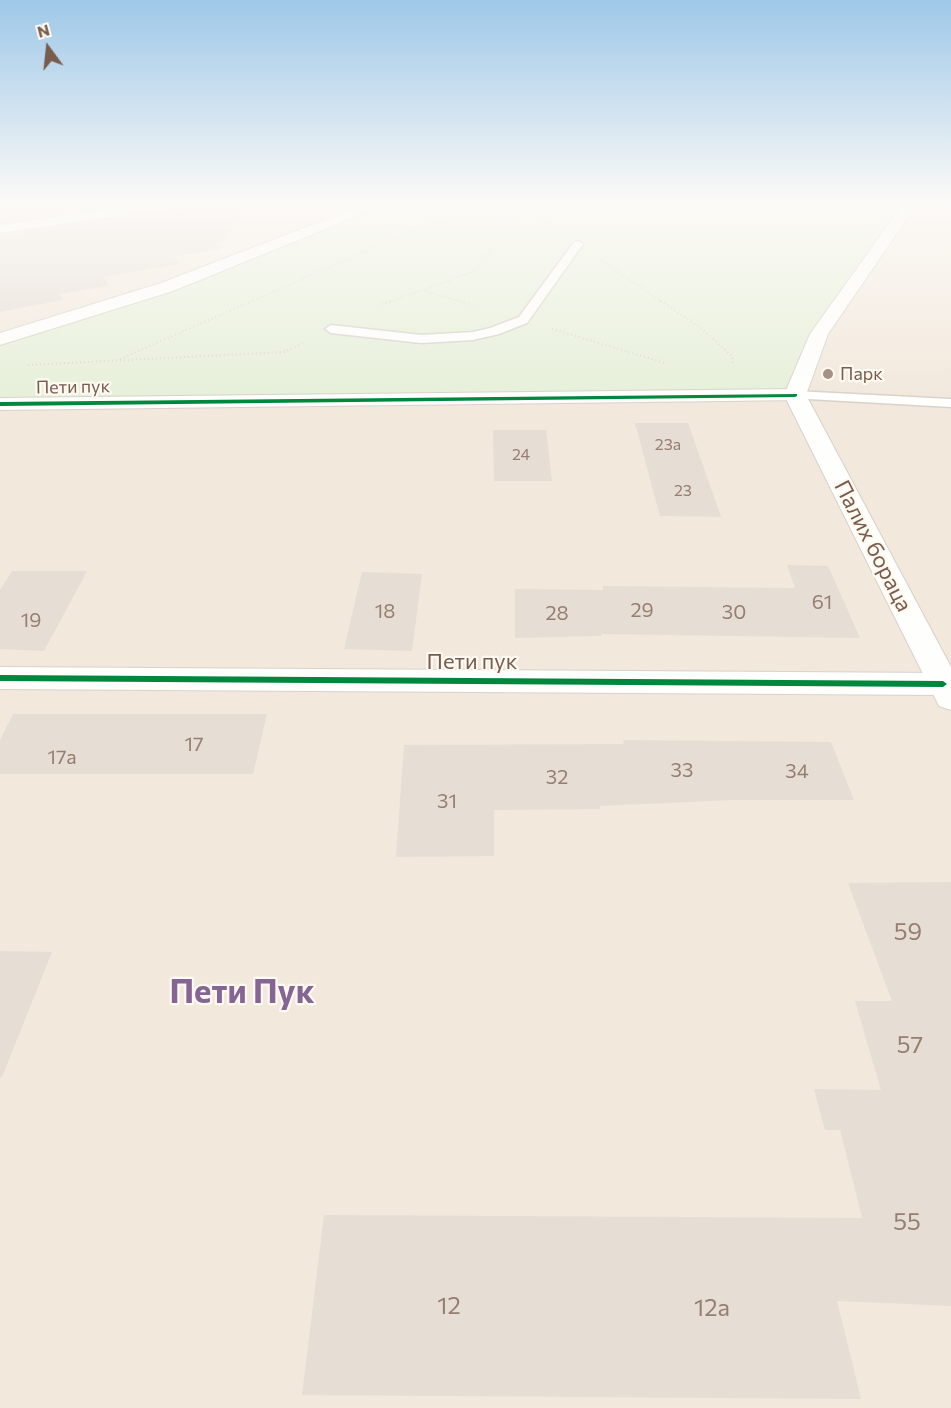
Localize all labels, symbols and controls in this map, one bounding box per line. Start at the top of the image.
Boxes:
north arrow [18,18,78,78]
text: N [35,19,51,41]
place label: Парк [840,363,883,385]
marker: Парк [821,367,835,381]
street label: Пети пук [36,376,110,398]
house number: 23a [655,435,681,455]
house number: 24 [512,445,530,465]
street label: Палих бораца [829,476,917,616]
house number: 23 [674,481,692,501]
house number: 61 [812,590,832,614]
house number: 29 [630,598,654,622]
house number: 18 [375,599,395,623]
house number: 30 [722,600,746,624]
house number: 28 [545,601,569,625]
house number: 19 [21,608,41,632]
street label: Пети пук [427,649,517,675]
house number: 17 [184,732,204,756]
house number: 17a [47,745,77,769]
house number: 33 [671,758,693,782]
house number: 34 [785,759,809,783]
house number: 32 [546,765,568,789]
house number: 31 [437,789,457,813]
house number: 59 [894,918,922,946]
district label: Пети Пук [169,972,315,1012]
house number: 57 [897,1031,923,1059]
house number: 55 [893,1208,921,1236]
house number: 12 [437,1292,461,1320]
house number: 12a [694,1294,730,1322]

